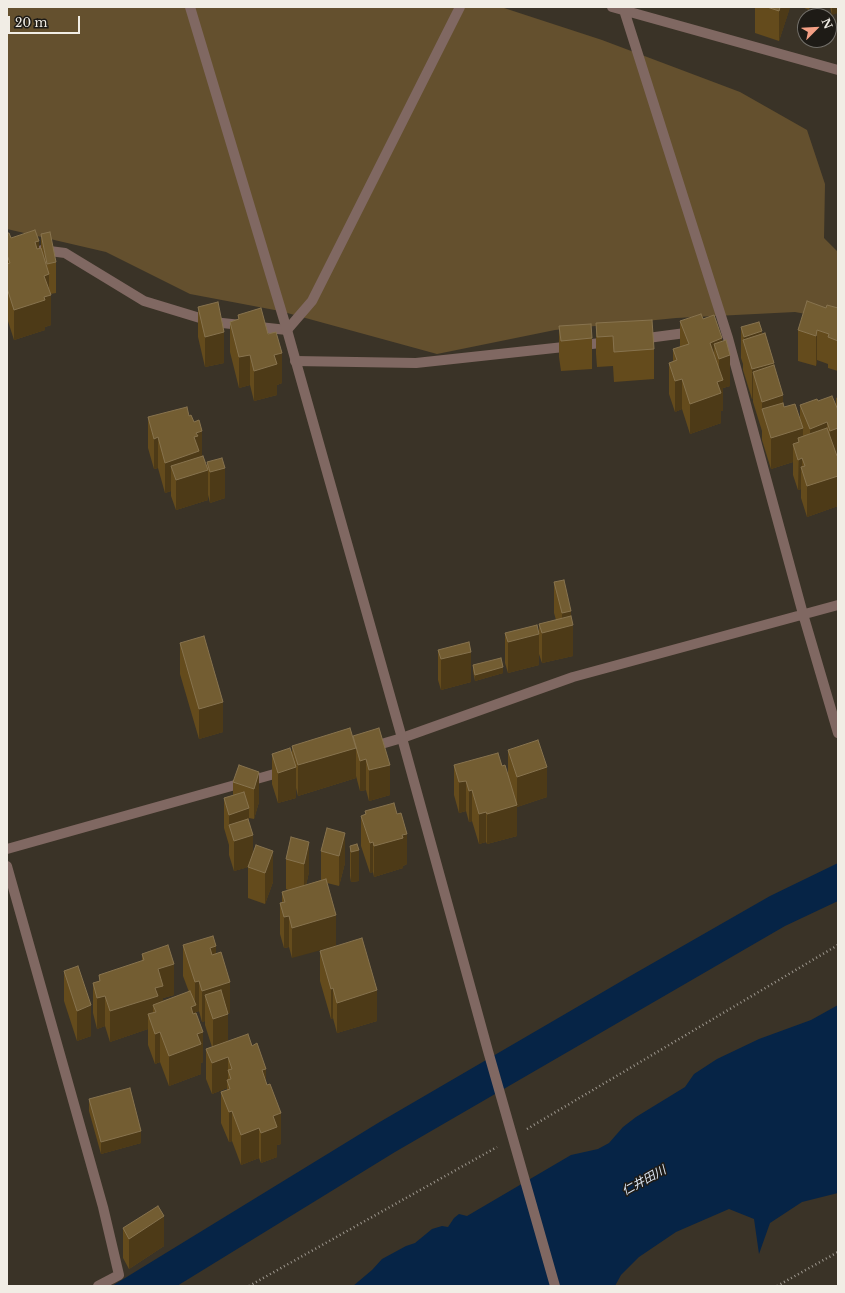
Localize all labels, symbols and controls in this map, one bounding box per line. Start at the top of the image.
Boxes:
scale bar [10,8,82,34]
north arrow [797,8,837,48]
text: 20 m [15,15,47,30]
text: N [819,16,836,31]
water label: 仁井田川 [620,1163,668,1199]

